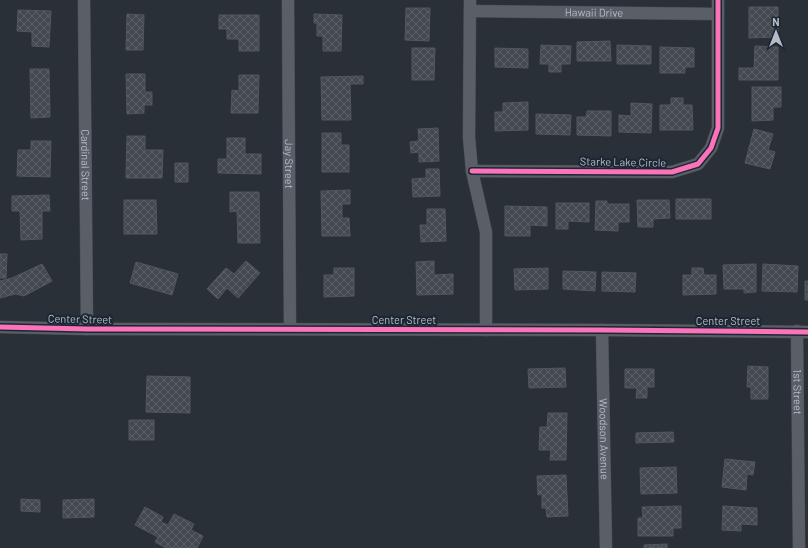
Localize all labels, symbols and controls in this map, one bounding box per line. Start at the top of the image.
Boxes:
street label: Hawaii Drive [565,5,623,19]
north arrow [756,12,796,52]
text: N [772,15,780,28]
street label: Cardinal Street [79,129,93,201]
street label: Jay Street [283,139,296,189]
street label: Starke Lake Circle [580,154,666,169]
street label: Center Street [48,311,112,326]
street label: Center Street [372,313,436,326]
street label: Center Street [696,314,760,327]
street label: 1st Street [791,369,805,415]
street label: Woodson Avenue [597,398,612,480]

